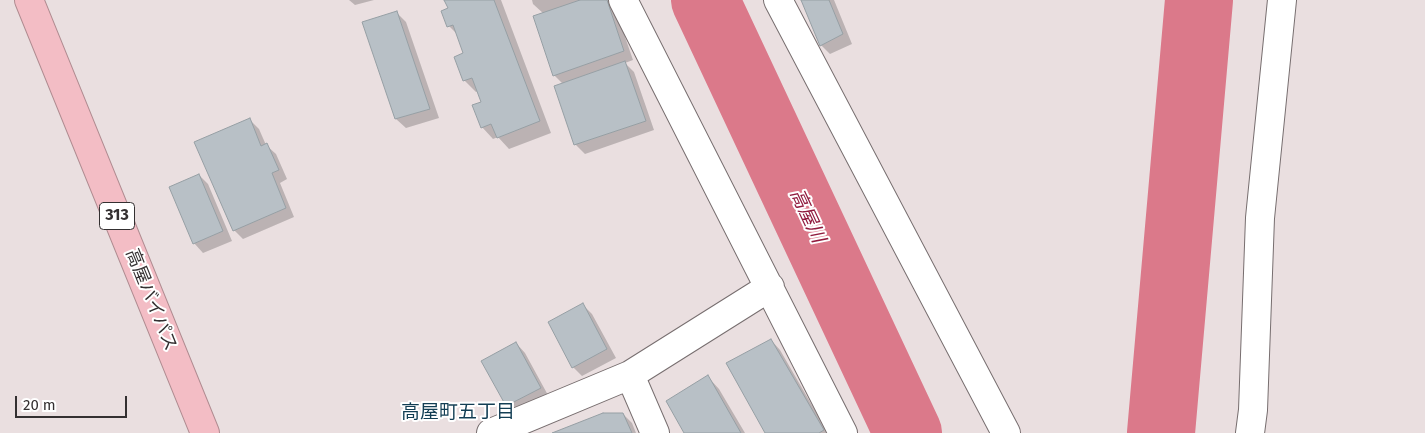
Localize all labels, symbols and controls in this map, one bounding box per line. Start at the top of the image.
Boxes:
water label: 高屋川 [785,185,829,247]
road number: 313 [100,202,134,230]
street label: 高屋バイパス [121,246,181,354]
scale bar [18,386,130,418]
text: 20 m [23,396,56,414]
district label: 高屋町五丁目 [401,402,515,424]

